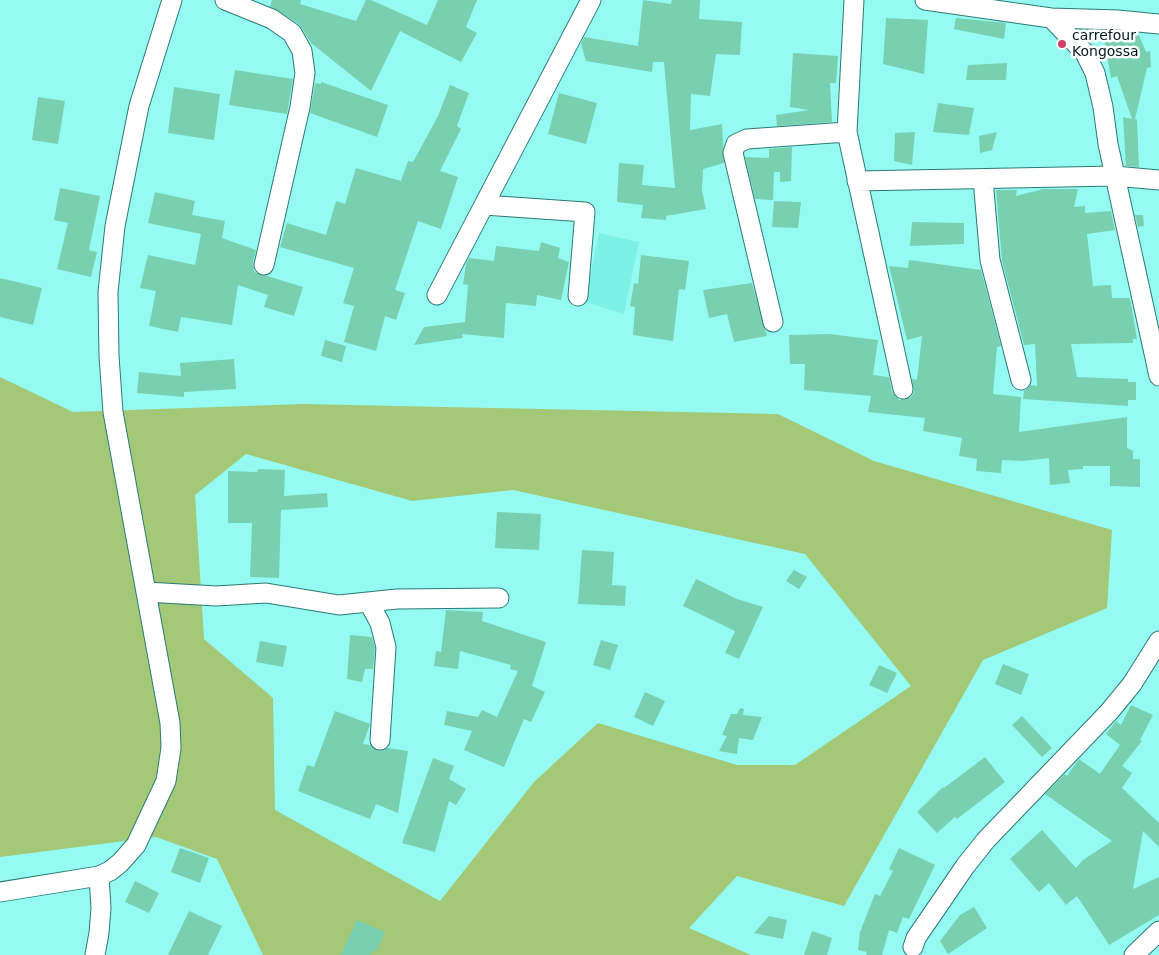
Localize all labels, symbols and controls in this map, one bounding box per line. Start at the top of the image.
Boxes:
place label: carrefour Kongossa [1072,28,1139,60]
marker: carrefour Kongossa [1056,38,1068,50]

